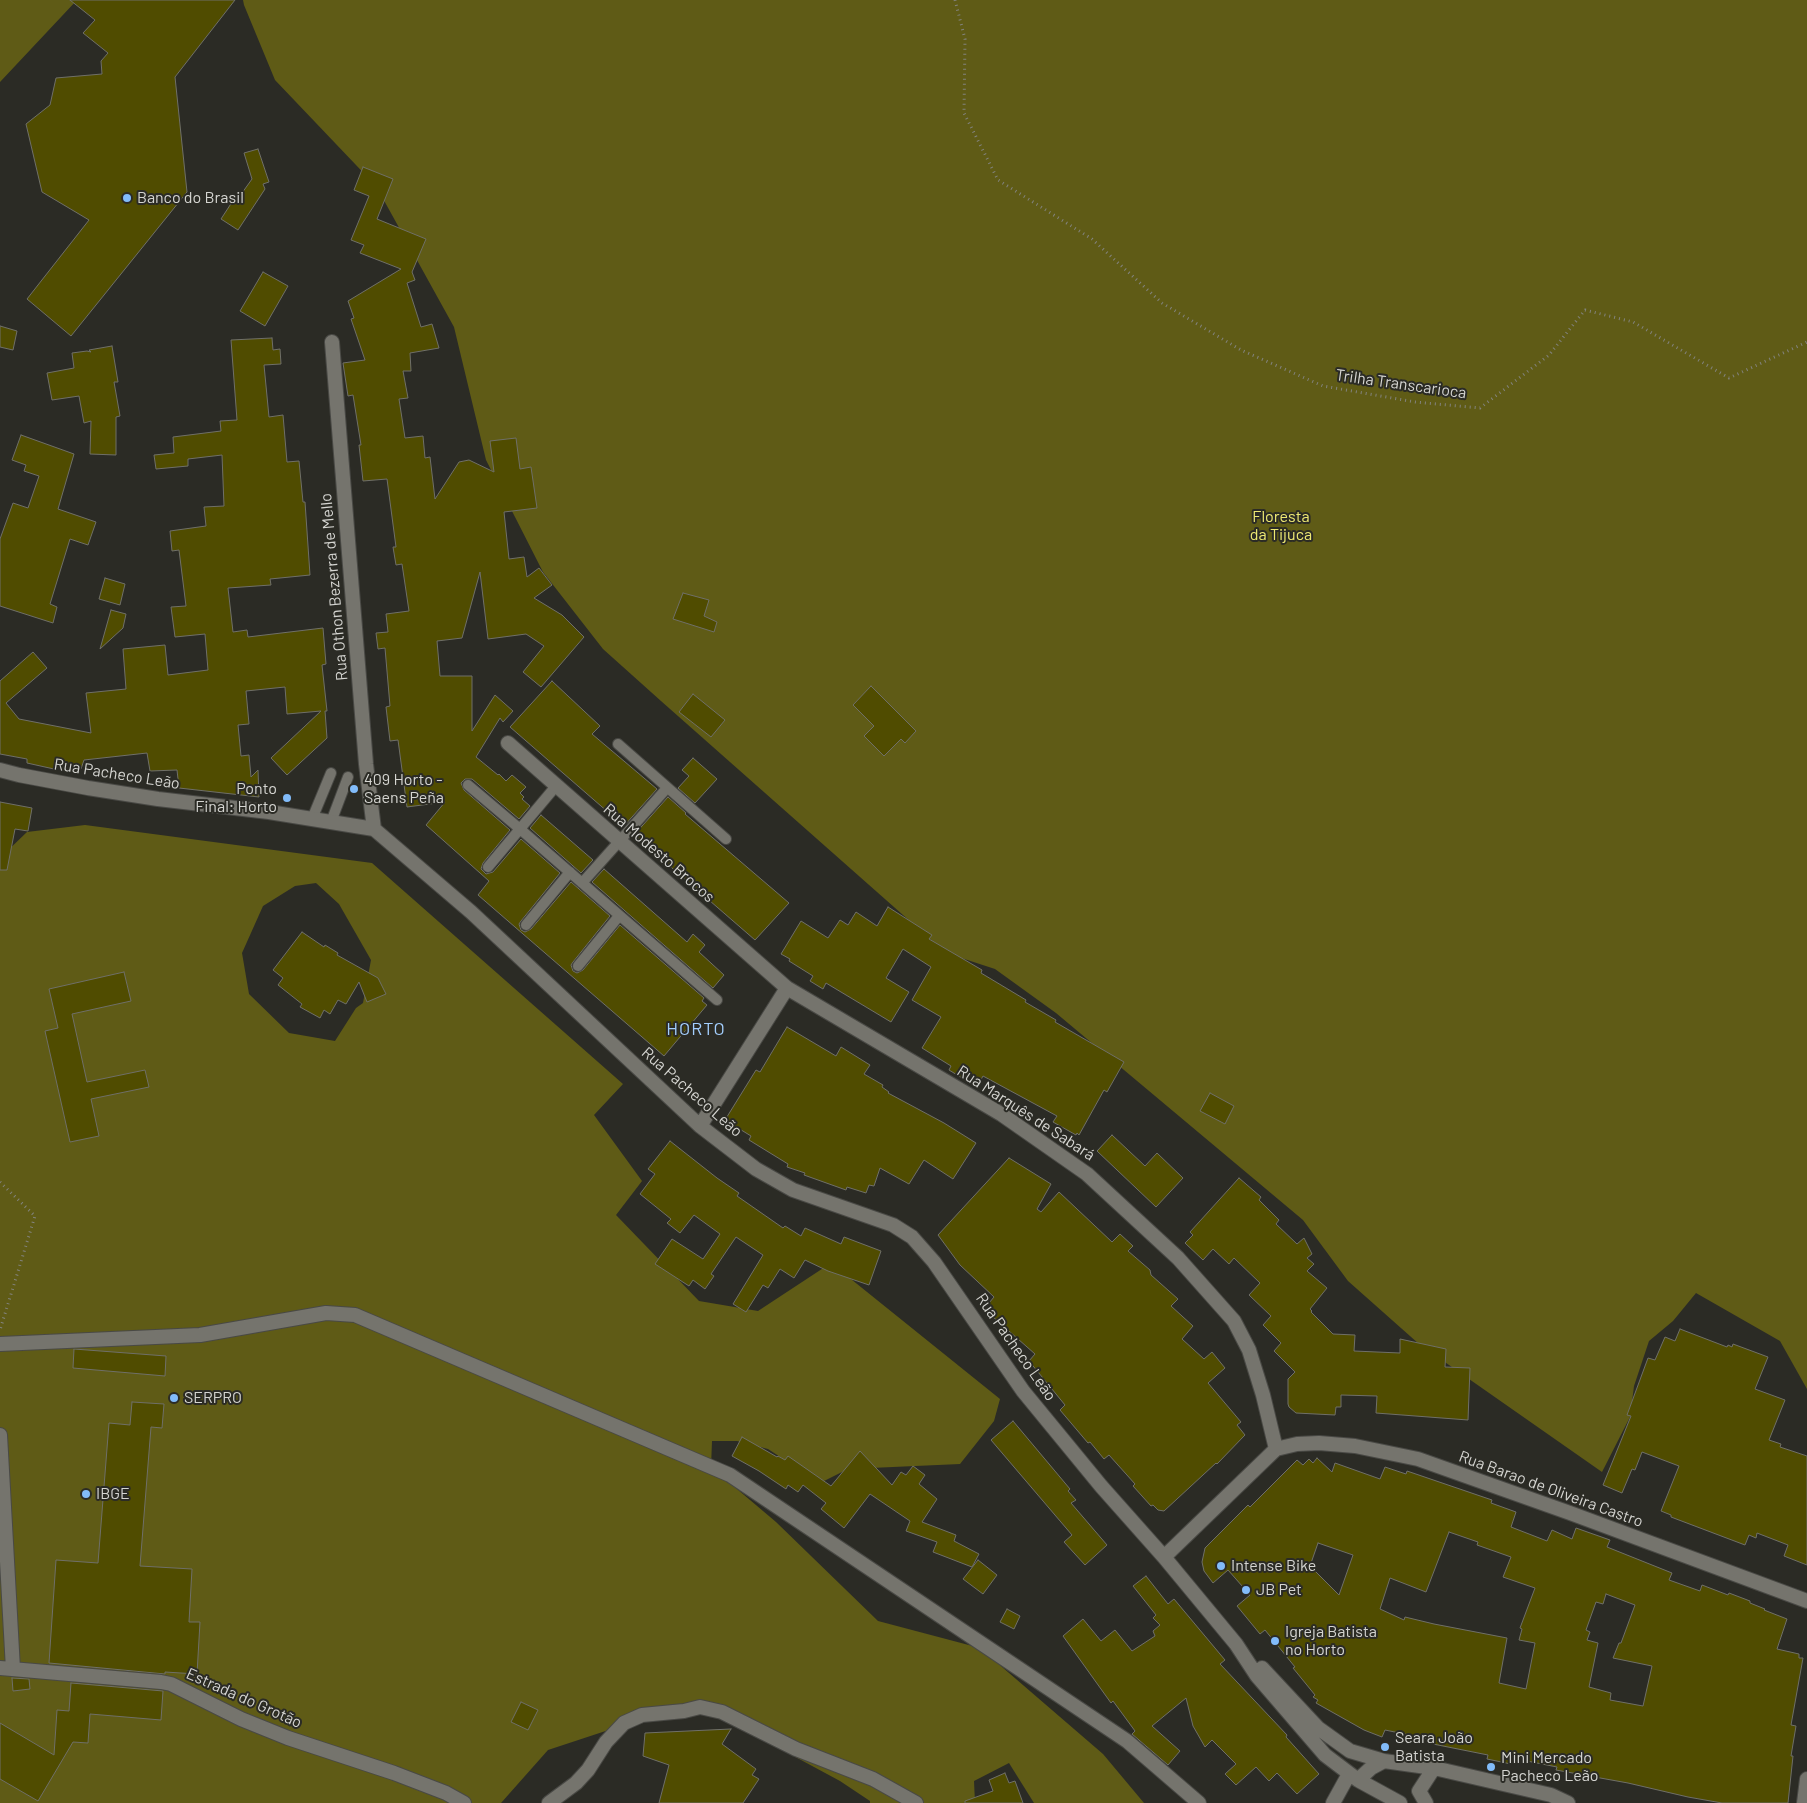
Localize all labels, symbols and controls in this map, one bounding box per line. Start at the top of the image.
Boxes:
place label: Banco do Brasil [137,188,244,208]
marker: Banco do Brasil [121,192,133,204]
street label: Trilha Transcarioca [1334,365,1468,403]
street label: Rua Othon Bezerra de Mello [316,492,352,682]
park label: Floresta da Tijuca [1250,507,1312,545]
street label: Rua Pacheco Leão [53,755,181,793]
place label: 409 Horto - Saens Peña [364,770,444,808]
place label: Ponto Final: Horto [195,779,277,817]
marker: 409 Horto - Saens Peña [348,783,360,795]
marker: Ponto Final: Horto [281,792,293,804]
street label: Rua Modesto Brocos [599,799,719,907]
district label: HORTO [666,1018,726,1040]
street label: Rua Pacheco Leão [638,1043,746,1141]
street label: Rua Marquês de Sabará [953,1061,1099,1165]
street label: Rua Pacheco Leão [972,1289,1060,1405]
place label: SERPRO [184,1388,242,1408]
marker: SERPRO [168,1392,180,1404]
street label: Rua Barao de Oliveira Castro [1456,1447,1646,1531]
place label: IBGE [96,1484,130,1504]
marker: IBGE [80,1488,92,1500]
place label: Intense Bike [1231,1556,1316,1576]
marker: Intense Bike [1215,1560,1227,1572]
place label: JB Pet [1256,1580,1302,1600]
marker: JB Pet [1240,1584,1252,1596]
place label: Igreja Batista no Horto [1285,1622,1377,1660]
marker: Igreja Batista no Horto [1269,1635,1281,1647]
street label: Estrada do Grotão [183,1664,305,1732]
place label: Seara João Batista [1395,1728,1473,1766]
marker: Seara João Batista [1379,1741,1391,1753]
place label: Mini Mercado Pacheco Leão [1501,1748,1598,1786]
marker: Mini Mercado Pacheco Leão [1485,1761,1497,1773]

